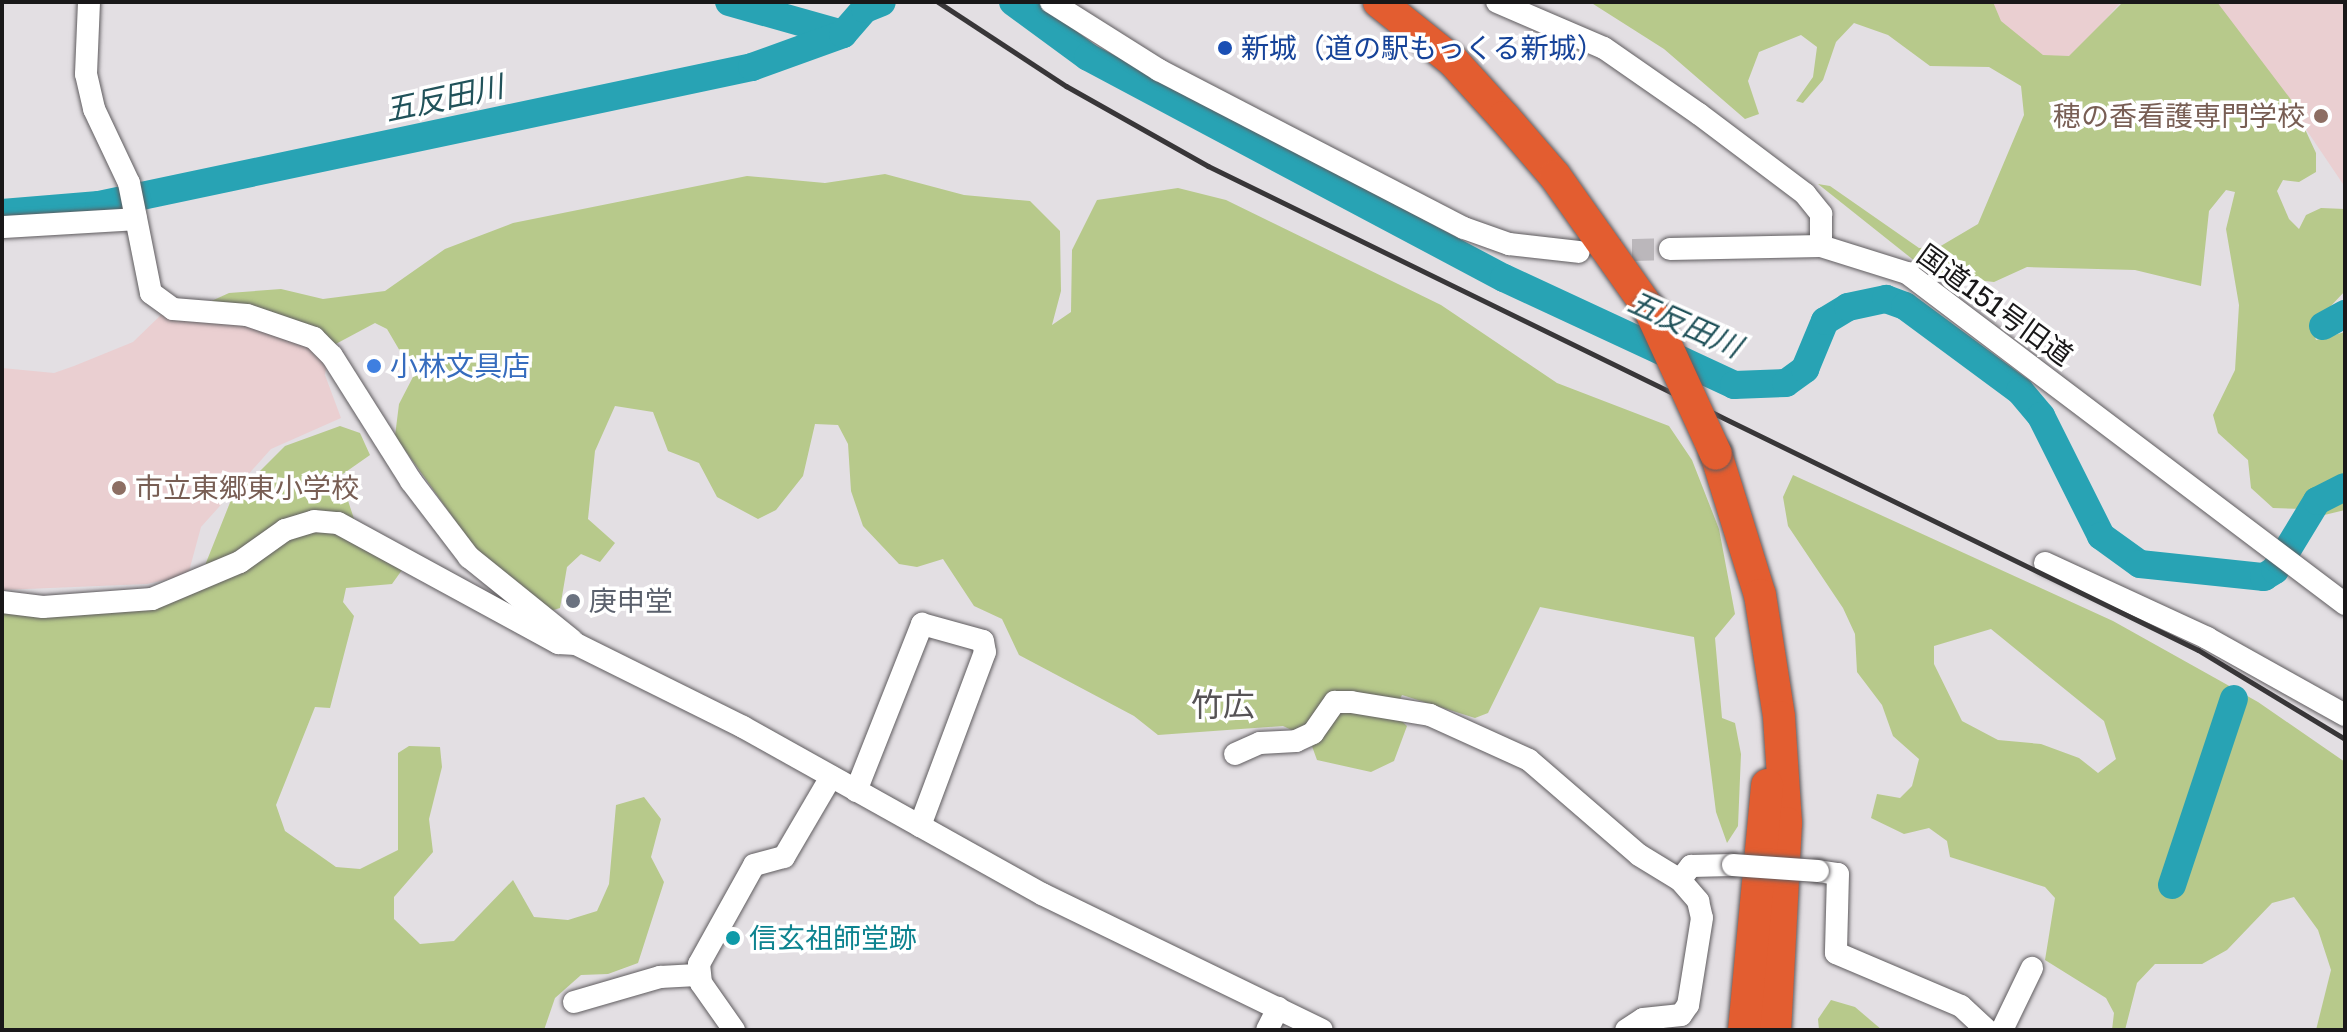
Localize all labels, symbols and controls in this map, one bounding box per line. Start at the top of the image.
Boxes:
place label: 新城（道の駅もっくる新城） [1241,31,1605,65]
marker: 新城（道の駅もっくる新城） [1216,39,1234,57]
water label: 五反田川 [382,68,506,128]
place label: 穂の香看護専門学校 [2053,99,2305,133]
marker: 穂の香看護専門学校 [2312,107,2330,125]
street label: 国道151号旧道 [1911,238,2079,372]
water label: 五反田川 [1623,283,1747,365]
place label: 小林文具店 [390,349,530,383]
marker: 小林文具店 [365,357,383,375]
place label: 市立東郷東小学校 [135,471,359,505]
marker: 市立東郷東小学校 [110,479,128,497]
place label: 庚申堂 [589,584,673,618]
marker: 庚申堂 [564,592,582,610]
district label: 竹広 [1191,685,1255,723]
place label: 信玄祖師堂跡 [749,921,917,955]
marker: 信玄祖師堂跡 [724,929,742,947]

